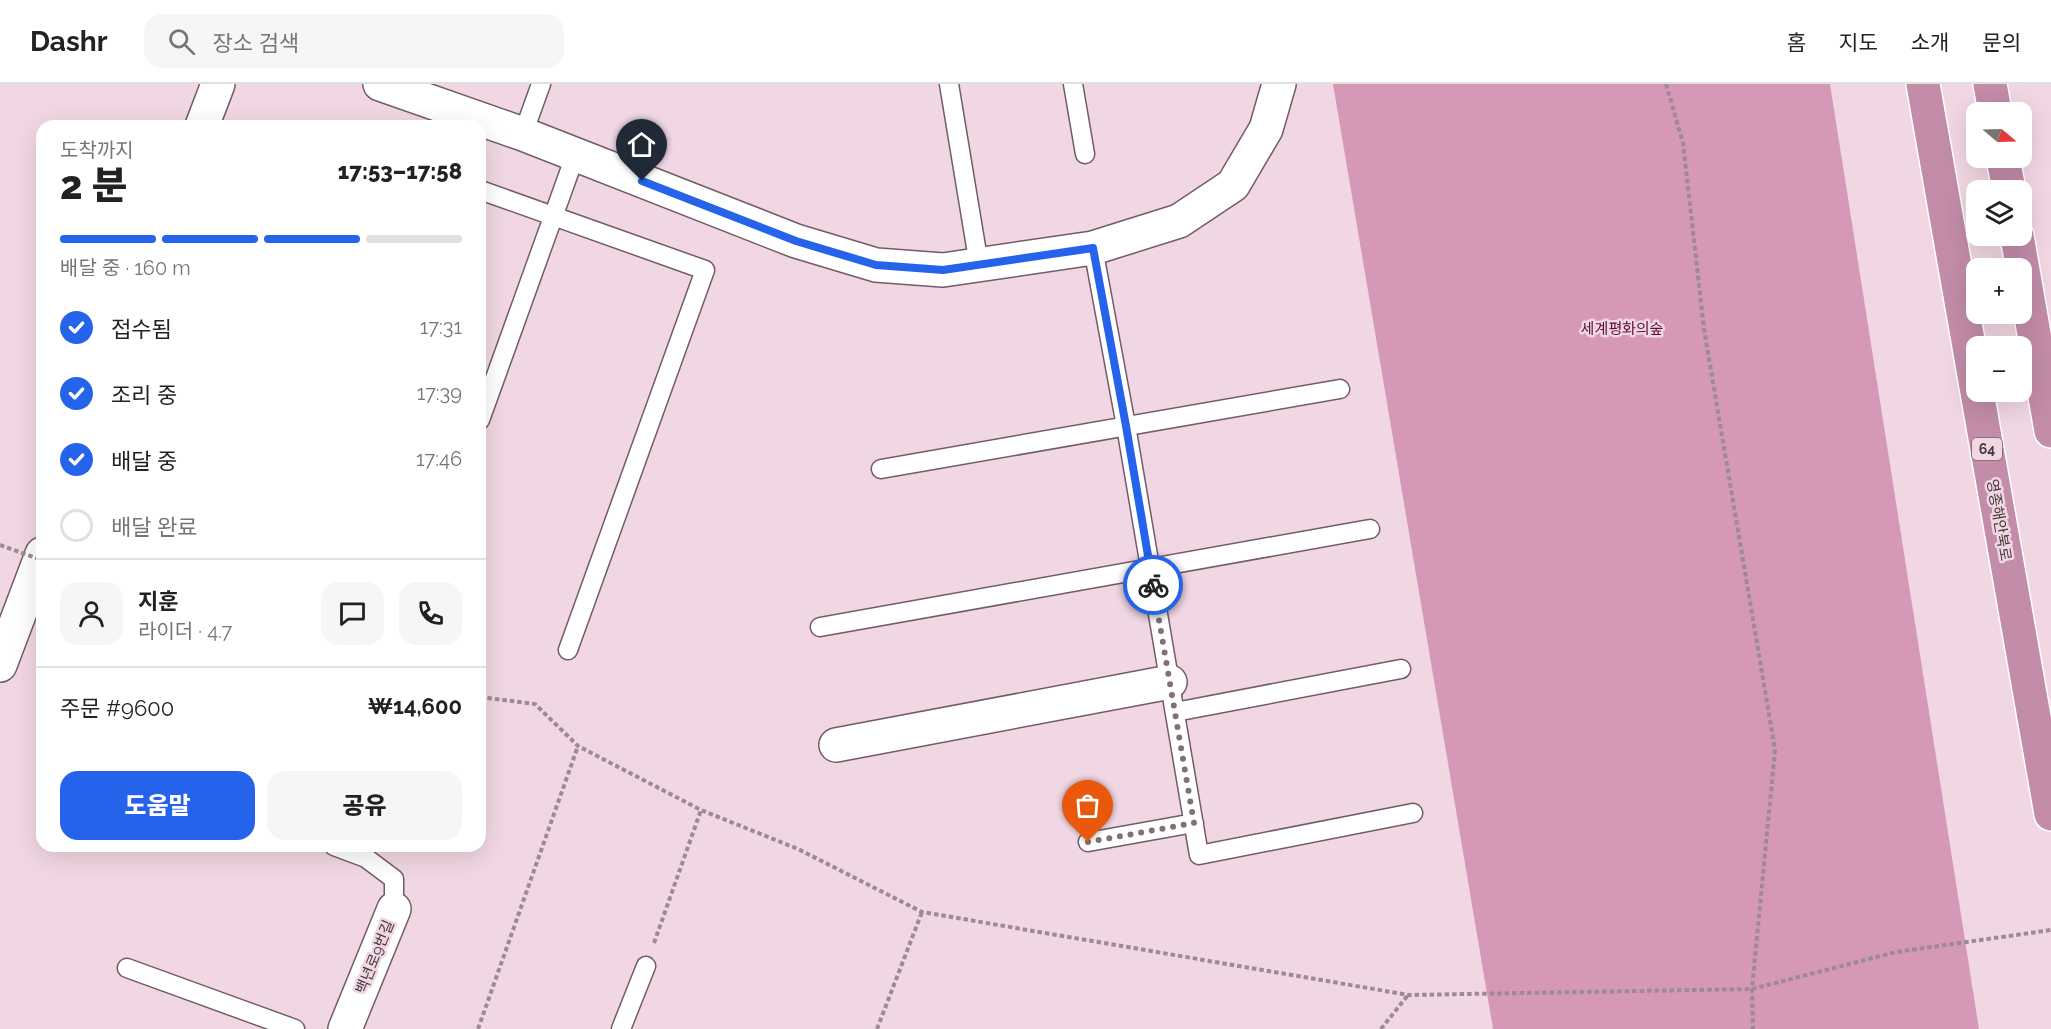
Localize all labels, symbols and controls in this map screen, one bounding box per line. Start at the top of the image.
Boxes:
search box [144,14,564,68]
text: Dashr [30,25,108,58]
icon: search [165,25,198,58]
text: 장소 검색 [213,30,299,56]
text: 홈 [1787,30,1806,55]
text: 지도 [1839,30,1878,55]
text: 소개 [1911,30,1949,55]
text: 문의 [1982,30,2021,55]
north arrow [1966,102,2032,168]
map controls [1966,102,2032,402]
pin [616,119,667,181]
icon: home [625,128,658,161]
text: 도착까지 [60,138,134,162]
text: 17:53–17:58 [338,158,462,184]
text: 2 분 [60,162,128,208]
button: layers [1966,180,2032,246]
text: 배달 중 · 160 m [60,256,191,280]
button: + [1966,258,2032,324]
icon: check [60,311,93,344]
text: 17:31 [420,315,462,339]
text: 접수됨 [111,316,172,342]
park label: 세계평화의숲 [1581,320,1663,338]
button: − [1966,336,2032,402]
icon: check [60,377,93,410]
text: 17:39 [417,381,462,405]
text: 조리 중 [111,382,177,408]
road number: 64 [1972,438,2002,460]
icon: check [60,443,93,476]
text: 17:46 [416,447,462,471]
text: 배달 중 [111,448,177,474]
street label: 영종해안북로 [1983,478,2015,562]
text: 배달 완료 [111,514,198,540]
courier [1123,555,1183,615]
icon: bike [1137,569,1170,602]
button: person [60,582,123,645]
button: chat [321,582,384,645]
button: phone [399,582,462,645]
text: 지훈 [138,588,178,614]
text: 라이더 · 4.7 [138,619,232,643]
text: ₩14,600 [368,693,462,719]
text: 주문 #9600 [60,695,174,721]
button: 도움말 [60,771,255,840]
button: 공유 [267,771,462,840]
pin [1062,780,1113,842]
icon: bag [1071,789,1104,822]
street label: 백년로9번길 [352,918,398,996]

